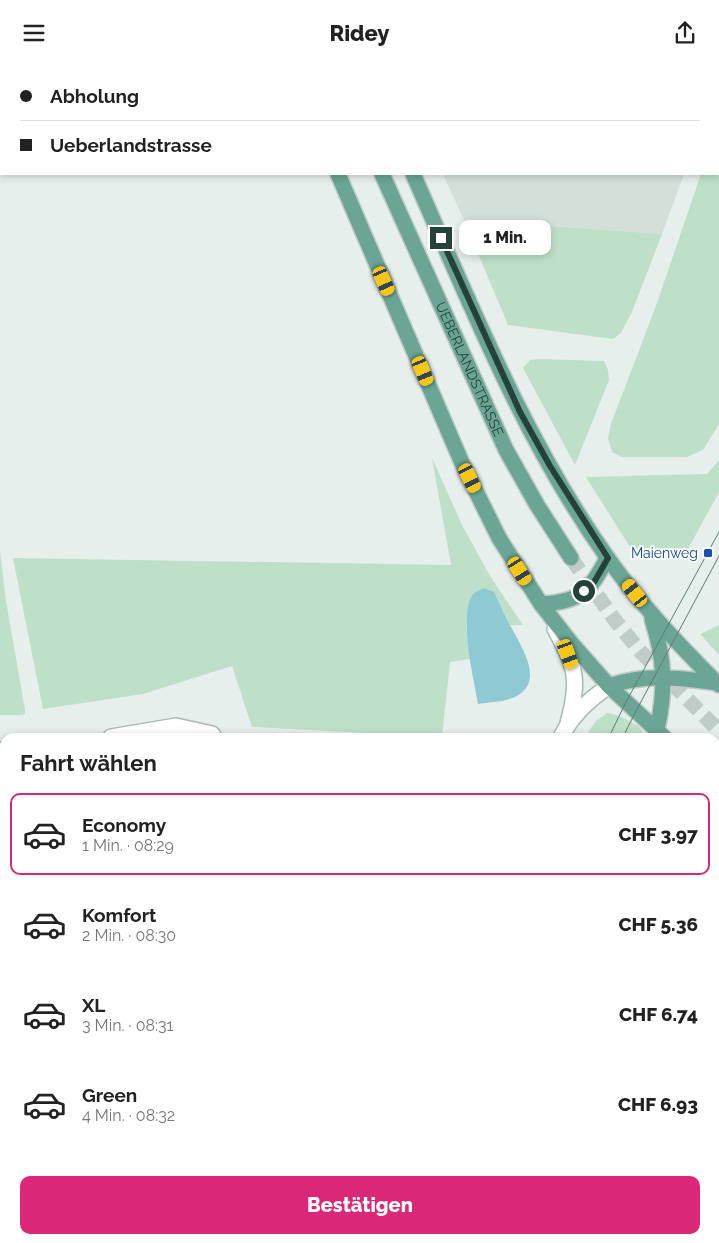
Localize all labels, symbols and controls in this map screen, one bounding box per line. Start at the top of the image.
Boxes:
icon: menu [20,19,48,47]
icon: share [671,19,699,47]
text: Ridey [330,20,390,46]
text: Abholung [50,85,139,107]
text: Ueberlandstrasse [50,134,212,156]
callout: 1 Min. [458,221,551,255]
route end [430,227,452,249]
text: 1 Min. [483,228,527,247]
car [371,264,396,298]
street label: UEBERLANDSTRASSE [433,300,507,439]
car [410,354,435,388]
car [456,461,483,495]
place label: Maienweg [631,545,698,561]
marker: Maienweg [702,547,714,559]
car [505,554,534,588]
car [619,577,650,609]
route start [573,580,595,602]
car [555,637,580,671]
text: Fahrt wählen [20,750,157,776]
icon: car [22,812,67,857]
text: Economy [82,814,166,836]
text: CHF 3.97 [618,823,698,845]
text: 1 Min. · 08:29 [82,836,174,855]
icon: car [22,902,67,947]
text: Komfort [82,904,156,926]
text: CHF 5.36 [618,913,698,935]
text: 2 Min. · 08:30 [82,926,176,945]
icon: car [22,992,67,1037]
text: XL [82,994,105,1016]
text: CHF 6.74 [619,1003,698,1025]
text: 3 Min. · 08:31 [82,1016,173,1035]
icon: car [22,1082,67,1127]
text: Green [82,1084,137,1106]
text: CHF 6.93 [618,1093,698,1115]
text: 4 Min. · 08:32 [82,1106,175,1125]
button: Bestätigen [20,1176,700,1234]

